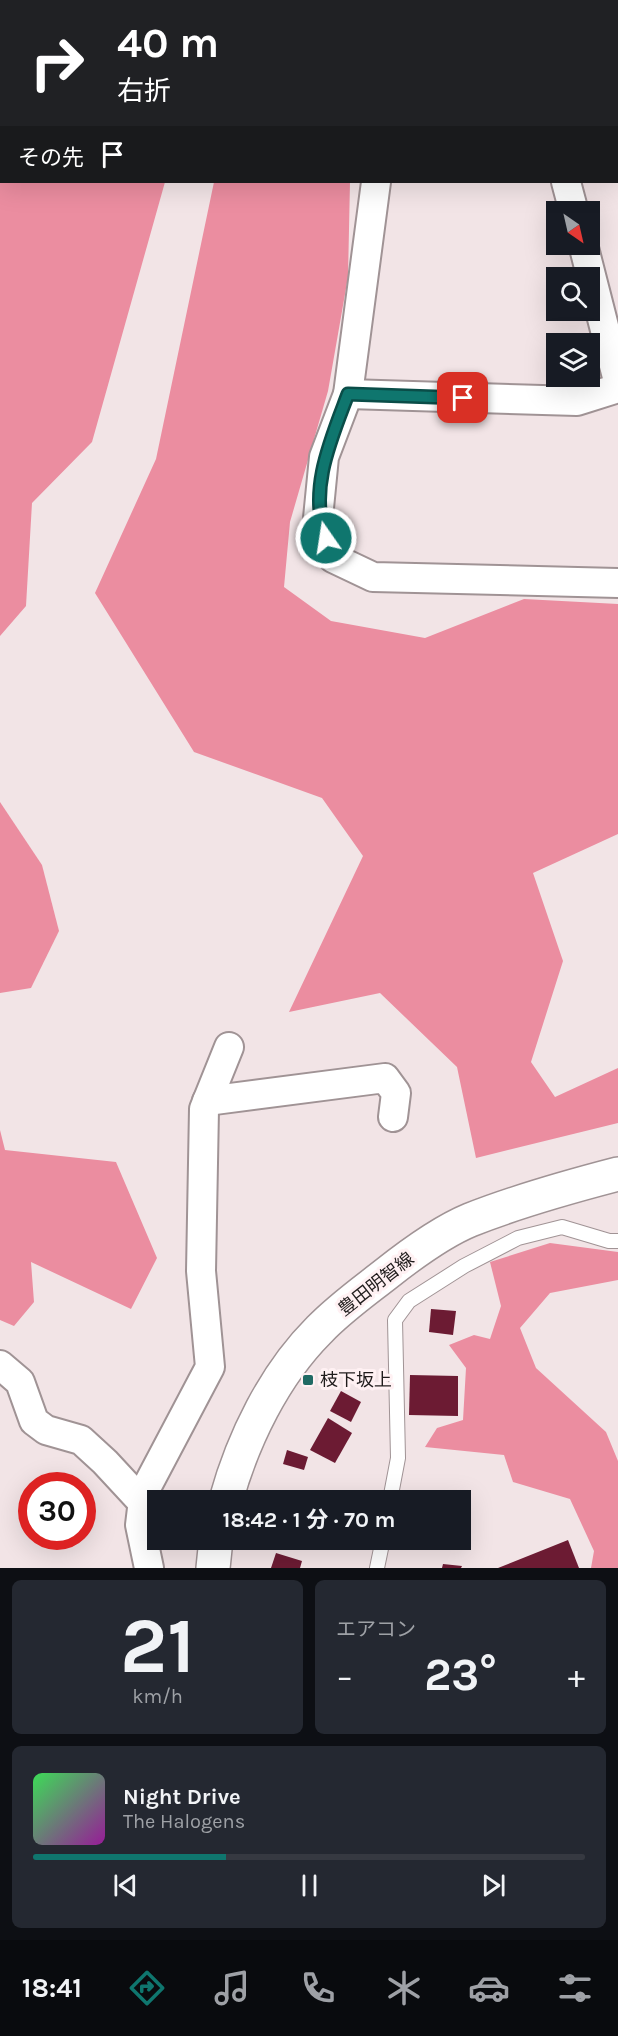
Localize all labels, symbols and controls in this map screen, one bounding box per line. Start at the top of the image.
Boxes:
text: 40 m [117,18,219,68]
icon: right [18,24,96,102]
text: 右折 [117,75,171,107]
icon: arrive [96,138,129,171]
text: その先 [18,145,84,171]
north arrow [546,201,600,255]
map controls [546,201,600,387]
button: search [546,267,600,321]
button: layers [546,333,600,387]
pin [437,372,488,423]
icon: arrive [446,381,479,414]
position arrow [294,506,358,570]
street label: 豊田明智線 [334,1248,418,1320]
place label: 枝下坂上 [320,1369,392,1391]
marker: 枝下坂上 [301,1373,315,1387]
speed limit sign: 30 [18,1472,96,1550]
text: 18:42 · 1 分 · 70 m [223,1507,395,1533]
text: 21 [120,1600,195,1692]
text: エアコン [336,1618,416,1641]
text: 23° [424,1649,497,1701]
text: − [336,1657,353,1695]
text: + [568,1657,585,1695]
text: km/h [132,1685,183,1708]
text: Night Drive [123,1784,241,1810]
text: The Halogens [123,1810,245,1833]
icon: previous [109,1869,142,1902]
icon: pause [293,1869,326,1902]
icon: next [477,1869,510,1902]
icon: directions [126,1967,168,2009]
icon: music [211,1967,253,2009]
icon: phone [297,1967,339,2009]
icon: climate [383,1967,425,2009]
icon: car [468,1967,510,2009]
icon: filters [554,1967,596,2009]
text: 18:41 [22,1972,82,2004]

